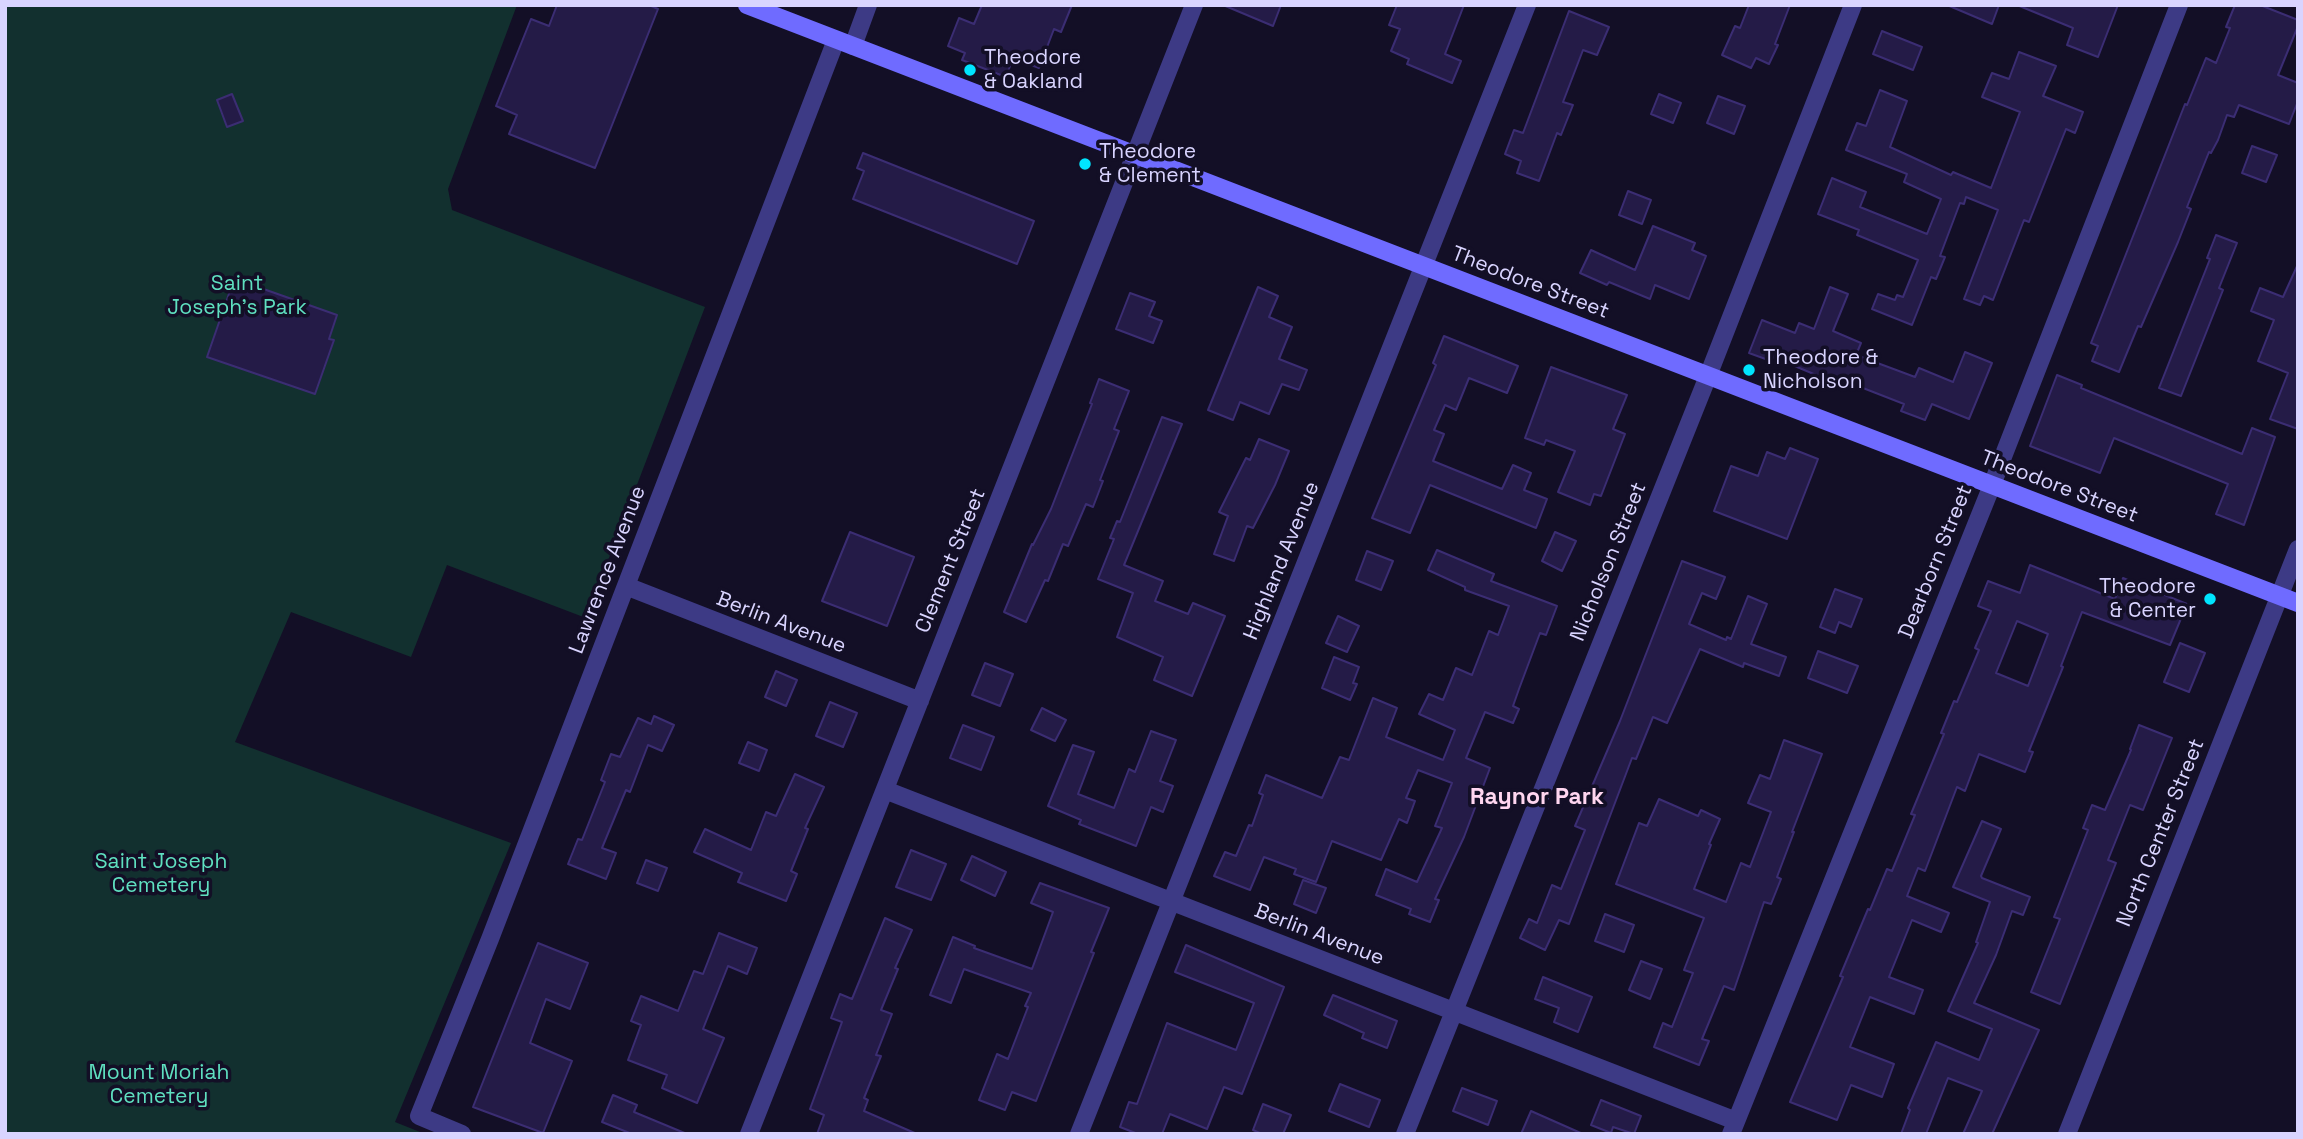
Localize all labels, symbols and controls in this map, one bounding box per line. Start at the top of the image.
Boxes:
place label: Theodore & Oakland [984,45,1083,95]
marker: Theodore & Oakland [962,62,978,78]
place label: Theodore & Clement [1099,139,1201,189]
marker: Theodore & Clement [1077,156,1093,172]
street label: Theodore Street [1448,241,1612,325]
park label: Saint Joseph's Park [167,271,307,321]
place label: Theodore & Nicholson [1763,345,1878,395]
marker: Theodore & Nicholson [1741,362,1757,378]
street label: Theodore Street [1977,445,2141,529]
street label: Highland Avenue [1239,478,1325,644]
street label: Nicholson Street [1566,479,1652,645]
street label: Dearborn Street [1894,482,1978,642]
street label: Lawrence Avenue [564,483,652,657]
street label: Clement Street [911,485,991,637]
place label: Theodore & Center [2099,574,2196,624]
street label: Berlin Avenue [713,587,849,659]
marker: Theodore & Center [2202,591,2218,607]
street label: North Center Street [2112,735,2210,931]
district label: Raynor Park [1470,784,1604,812]
park label: Saint Joseph Cemetery [95,849,227,899]
street label: Berlin Avenue [1251,899,1387,971]
park label: Mount Moriah Cemetery [89,1060,229,1110]

